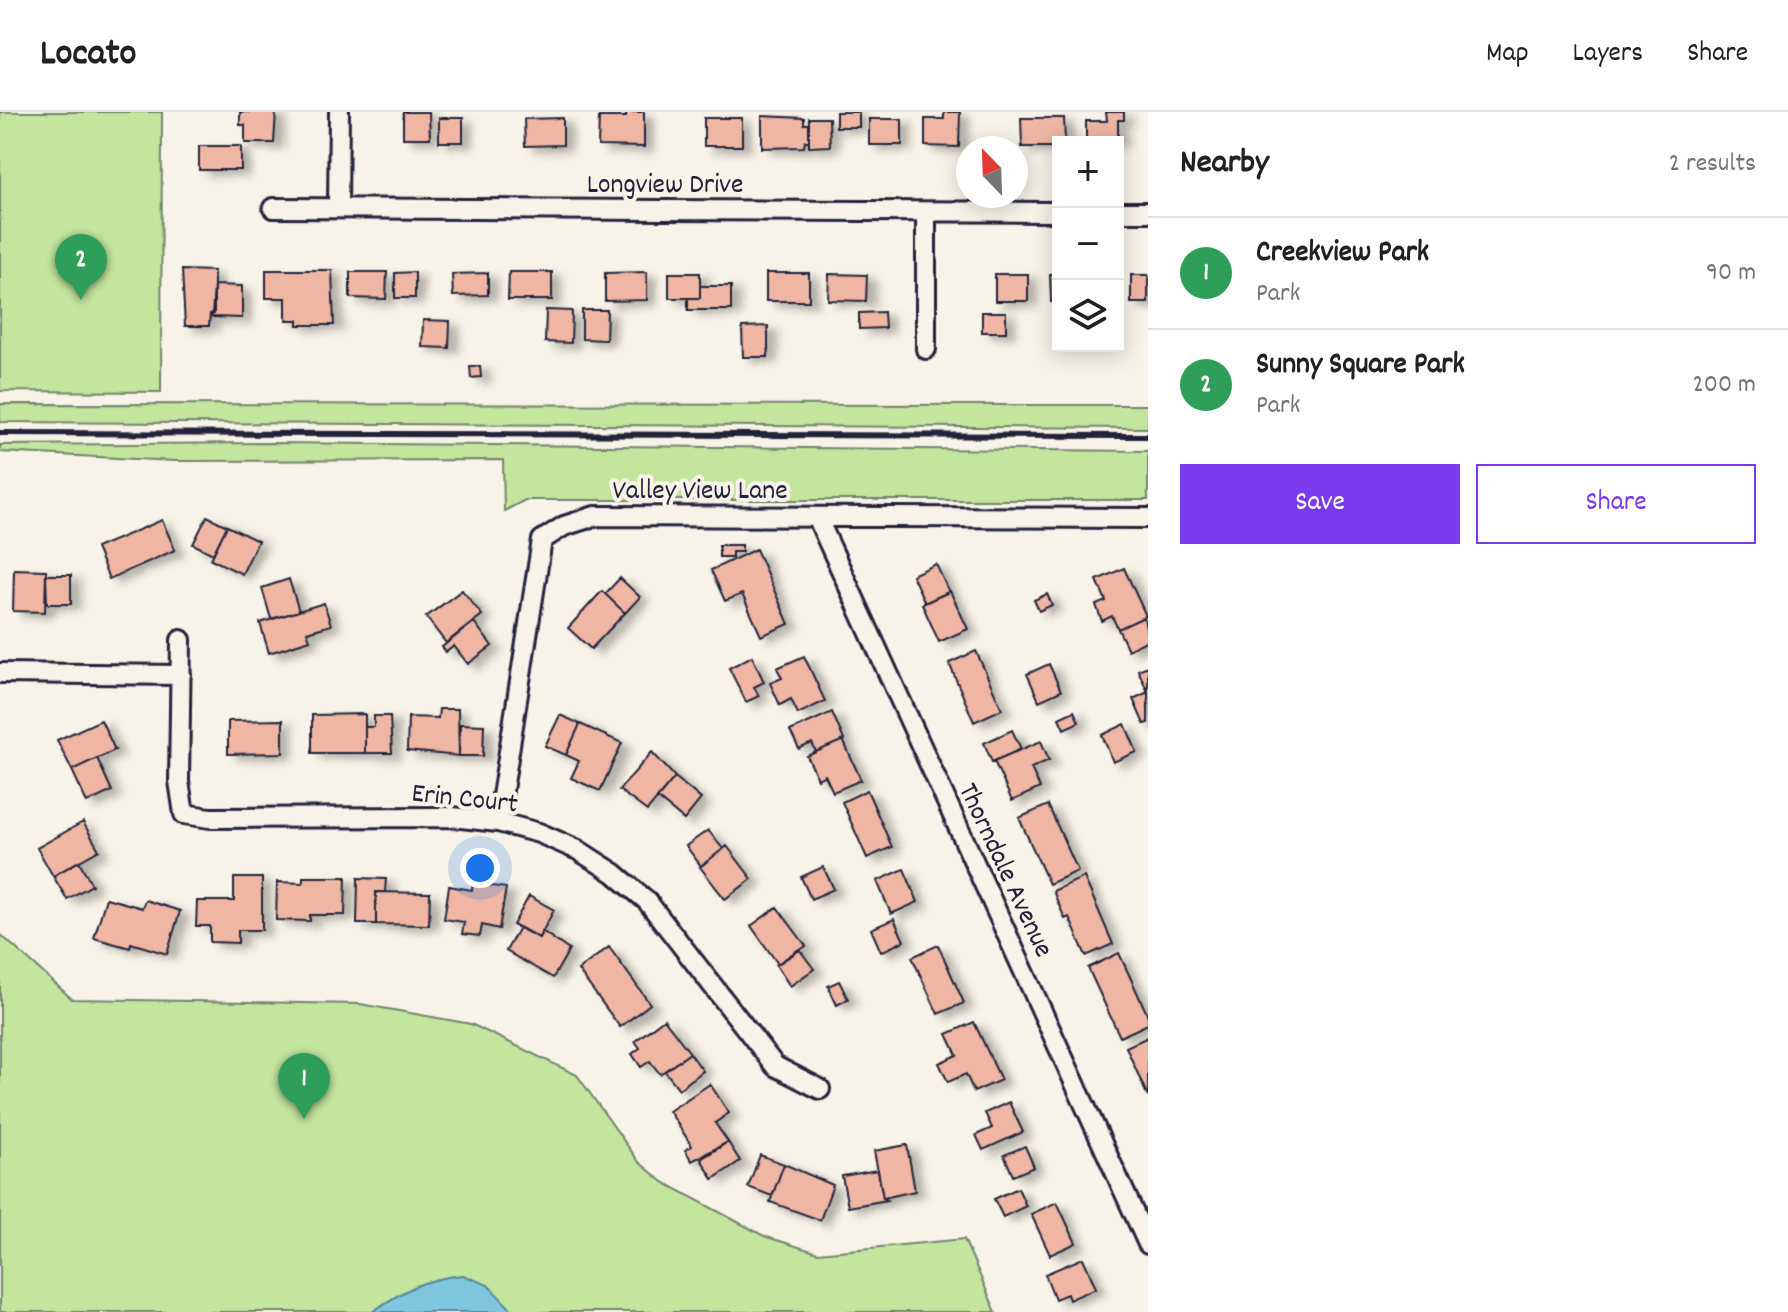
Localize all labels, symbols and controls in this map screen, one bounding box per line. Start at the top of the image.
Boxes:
text: Locato [40,28,136,83]
text: Map [1486,35,1529,75]
text: Layers [1573,35,1643,75]
text: Share [1687,35,1748,75]
north arrow [956,136,1028,208]
map controls [1052,136,1124,352]
button: + [1052,136,1124,208]
text: Nearby [1180,140,1269,189]
text: 2 results [1669,146,1756,183]
street label: Longview Drive [587,167,743,207]
button: − [1052,208,1124,280]
text: Creekview Park [1256,233,1429,276]
pin: 2 [55,234,107,300]
text: 1 [1203,255,1209,292]
text: 90 m [1706,255,1756,292]
text: Park [1256,276,1300,313]
button: layers [1052,280,1124,352]
text: Sunny Square Park [1256,345,1465,388]
text: 2 [1200,367,1212,404]
text: 200 m [1692,367,1756,404]
text: Park [1256,388,1300,425]
button: Save [1180,464,1460,544]
button: Share [1476,464,1756,544]
street label: Valley View Lane [612,473,788,513]
street label: Erin Court [409,776,520,826]
street label: Thorndale Avenue [946,777,1061,965]
your location [460,848,500,888]
pin: 1 [278,1053,330,1119]

